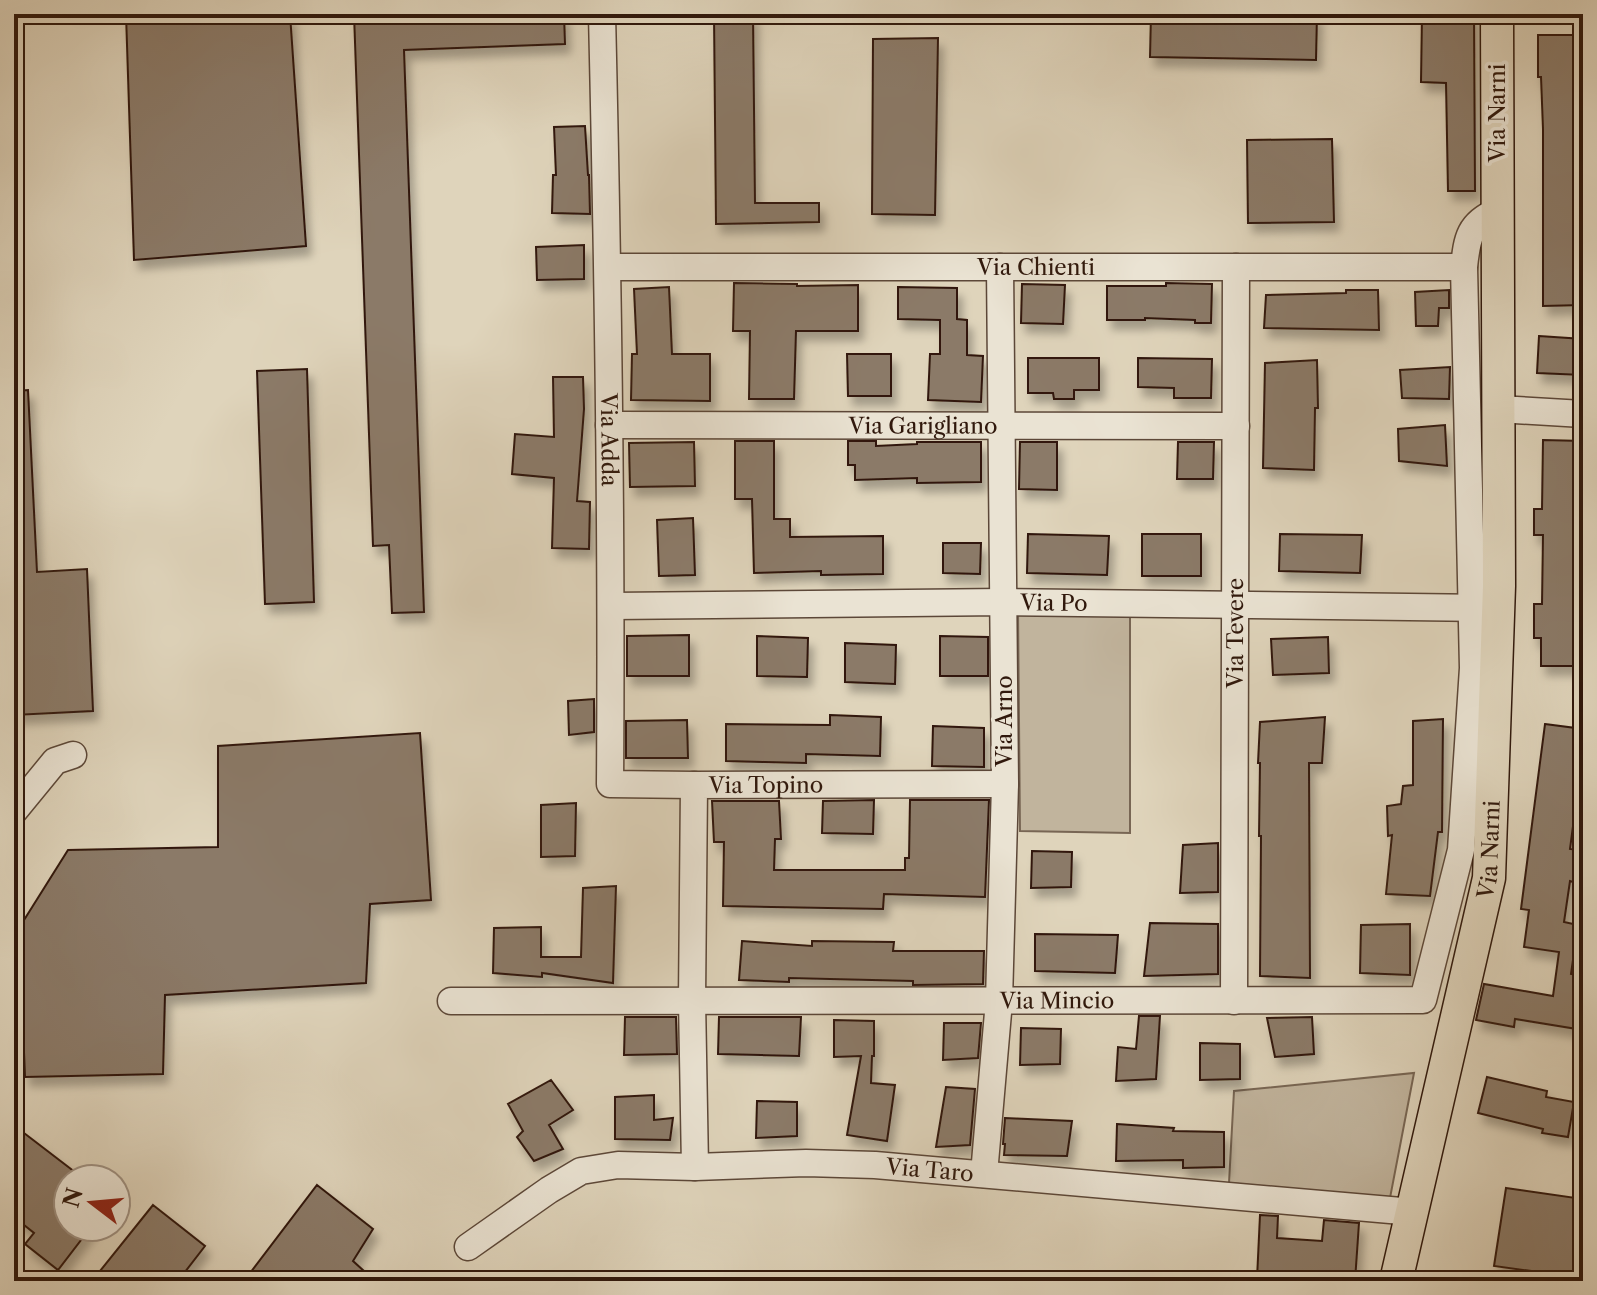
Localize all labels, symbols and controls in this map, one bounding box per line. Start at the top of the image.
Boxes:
street label: Via Narni [1484,63,1511,163]
street label: Via Chienti [976,254,1095,281]
street label: Via Adda [595,392,623,487]
street label: Via Garigliano [848,412,997,439]
street label: Via Tevere [1221,578,1249,689]
street label: Via Po [1019,589,1088,617]
street label: Via Arno [991,675,1018,768]
street label: Via Topino [708,771,823,798]
street label: Via Narni [1471,799,1505,902]
street label: Via Mincio [999,987,1114,1014]
street label: Via Taro [884,1152,975,1187]
north arrow [52,1163,132,1243]
text: N [58,1185,89,1211]

